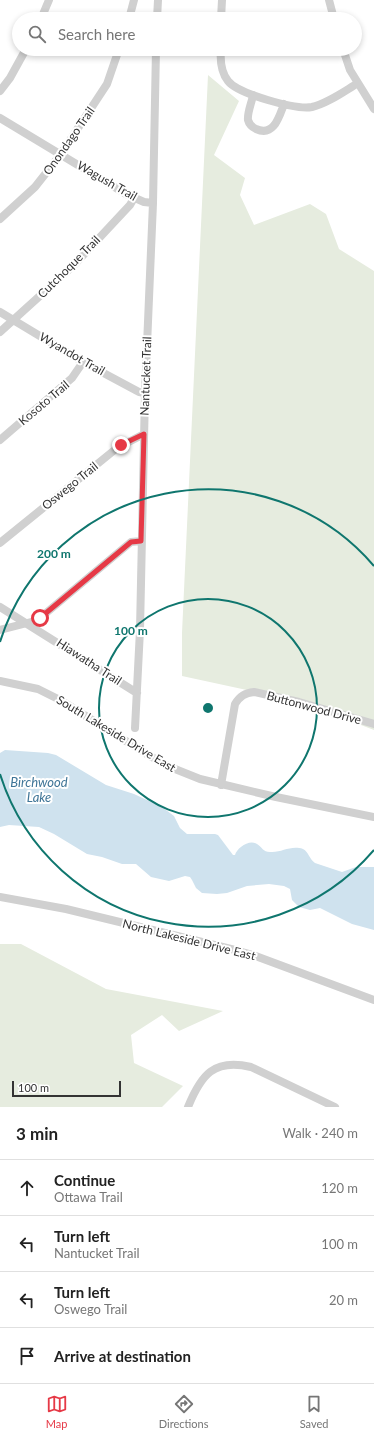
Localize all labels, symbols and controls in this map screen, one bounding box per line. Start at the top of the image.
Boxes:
search box [12,12,362,56]
icon: search [26,23,48,45]
text: Search here [58,25,135,43]
street label: Onondago Trail [40,104,98,178]
street label: Wagush Trail [75,157,140,204]
street label: Cutchoque Trail [34,232,103,301]
street label: Wyandot Trail [37,329,108,378]
street label: Nantucket Trail [137,336,154,416]
street label: Kosoto Trail [15,377,72,428]
route end [112,436,130,454]
street label: Oswego Trail [39,458,101,513]
text: 200 m [37,546,71,561]
route start [31,609,49,627]
text: 100 m [114,623,148,638]
street label: Hiawatha Trail [54,635,125,688]
street label: Buttonwood Drive [265,688,363,727]
street label: South Lakeside Drive East [54,692,179,775]
centre of rings [201,701,215,715]
water label: Birchwood Lake [10,774,68,805]
street label: North Lakeside Drive East [121,916,258,963]
scale bar [12,1079,121,1098]
text: 100 m [18,1081,49,1094]
text: 3 min [16,1123,58,1144]
text: Walk · 240 m [282,1125,358,1141]
text: Continue [54,1171,115,1189]
icon: ahead [16,1177,38,1199]
text: 120 m [321,1180,358,1196]
text: Ottawa Trail [54,1189,123,1205]
text: Turn left [54,1227,110,1245]
icon: left [16,1233,38,1255]
text: 100 m [321,1236,358,1252]
text: Nantucket Trail [54,1245,140,1261]
text: Turn left [54,1283,110,1301]
icon: left [16,1289,38,1311]
text: 20 m [329,1292,358,1308]
text: Oswego Trail [54,1301,127,1317]
icon: arrive [16,1345,38,1367]
text: Arrive at destination [54,1347,191,1365]
tab: Map [46,1393,68,1430]
tab: Directions [159,1393,208,1430]
tab: Saved [300,1393,328,1430]

